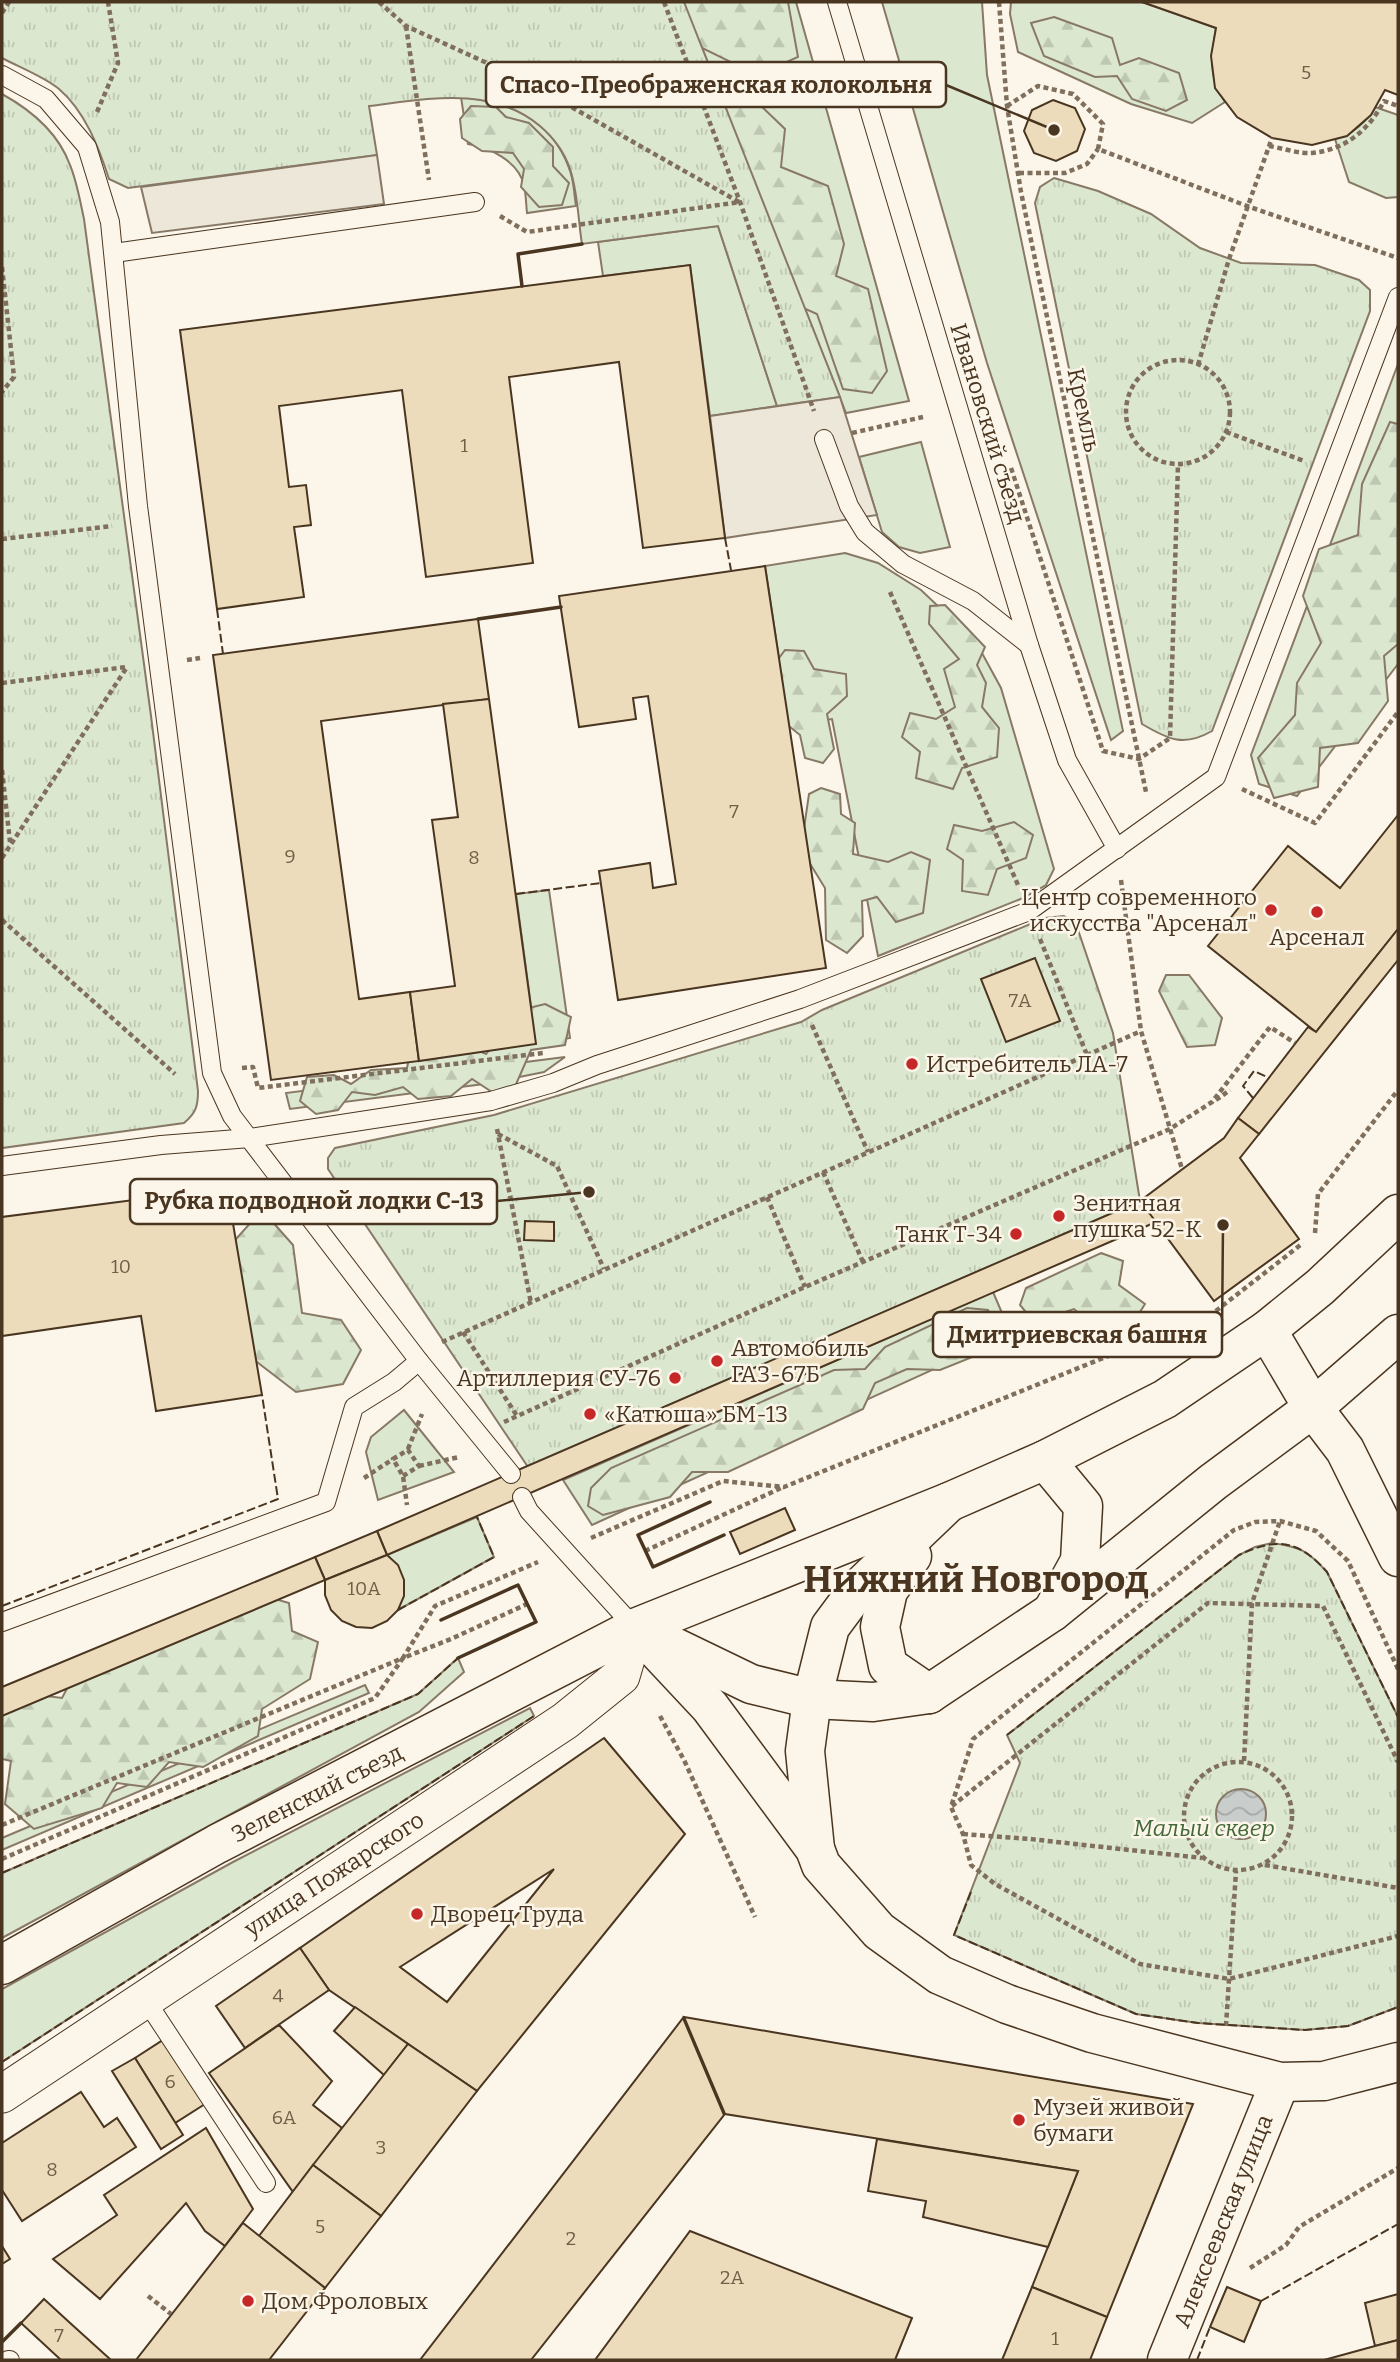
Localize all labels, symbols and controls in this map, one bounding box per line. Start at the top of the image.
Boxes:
house number: 5 [1301,61,1311,84]
callout: Спасо-Преображенская колокольня [486,62,946,107]
text: Спасо-Преображенская колокольня [500,71,932,99]
street label: Ивановский съезд [944,320,1032,526]
street label: Кремль [1061,366,1107,455]
house number: 1 [460,434,468,457]
house number: 7 [729,800,739,823]
house number: 9 [284,845,296,868]
house number: 8 [468,846,480,869]
place label: Центр современного искусства "Арсенал" [1021,883,1257,937]
marker: Центр современного искусства "Арсенал" [1263,902,1279,918]
marker: Арсенал [1309,904,1325,920]
place label: Арсенал [1269,923,1365,951]
house number: 7А [1008,989,1032,1012]
place label: Истребитель ЛА-7 [926,1050,1128,1078]
marker: Истребитель ЛА-7 [904,1056,920,1072]
callout: Рубка подводной лодки С-13 [130,1179,497,1224]
text: Рубка подводной лодки С-13 [144,1187,484,1215]
place label: Зенитная пушка 52-К [1073,1189,1202,1243]
marker: Зенитная пушка 52-К [1051,1208,1067,1224]
place label: Танк Т-34 [895,1220,1003,1248]
marker: Танк Т-34 [1008,1226,1024,1242]
house number: 10 [111,1255,131,1278]
callout: Дмитриевская башня [933,1312,1222,1357]
text: Дмитриевская башня [947,1321,1207,1349]
place label: Автомобиль ГАЗ-67Б [731,1334,869,1388]
marker: Автомобиль ГАЗ-67Б [709,1353,725,1369]
place label: Артиллерия СУ-76 [457,1364,661,1392]
marker: Артиллерия СУ-76 [667,1370,683,1386]
place label: «Катюша» БМ-13 [604,1400,788,1428]
marker: «Катюша» БМ-13 [582,1406,598,1422]
district label: Нижний Новгород [803,1557,1149,1602]
house number: 10А [347,1577,381,1600]
street label: Зеленский съезд [227,1738,407,1848]
street label: улица Пожарского [238,1805,429,1943]
park label: Малый сквер [1133,1814,1275,1842]
place label: Дворец Труда [431,1900,584,1928]
marker: Дворец Труда [409,1906,425,1922]
house number: 4 [272,1984,284,2007]
house number: 6 [164,2070,176,2093]
place label: Музей живой бумаги [1033,2093,1184,2147]
house number: 6А [272,2106,297,2129]
street label: Алексеевская улица [1167,2110,1279,2332]
marker: Музей живой бумаги [1011,2112,1027,2128]
house number: 3 [376,2136,386,2159]
house number: 8 [46,2158,58,2181]
house number: 5 [315,2215,325,2238]
house number: 2 [566,2227,576,2250]
house number: 2А [720,2266,744,2289]
place label: Дом Фроловых [262,2287,428,2315]
marker: Дом Фроловых [240,2293,256,2309]
house number: 7 [54,2324,64,2347]
house number: 1 [1051,2327,1059,2350]

